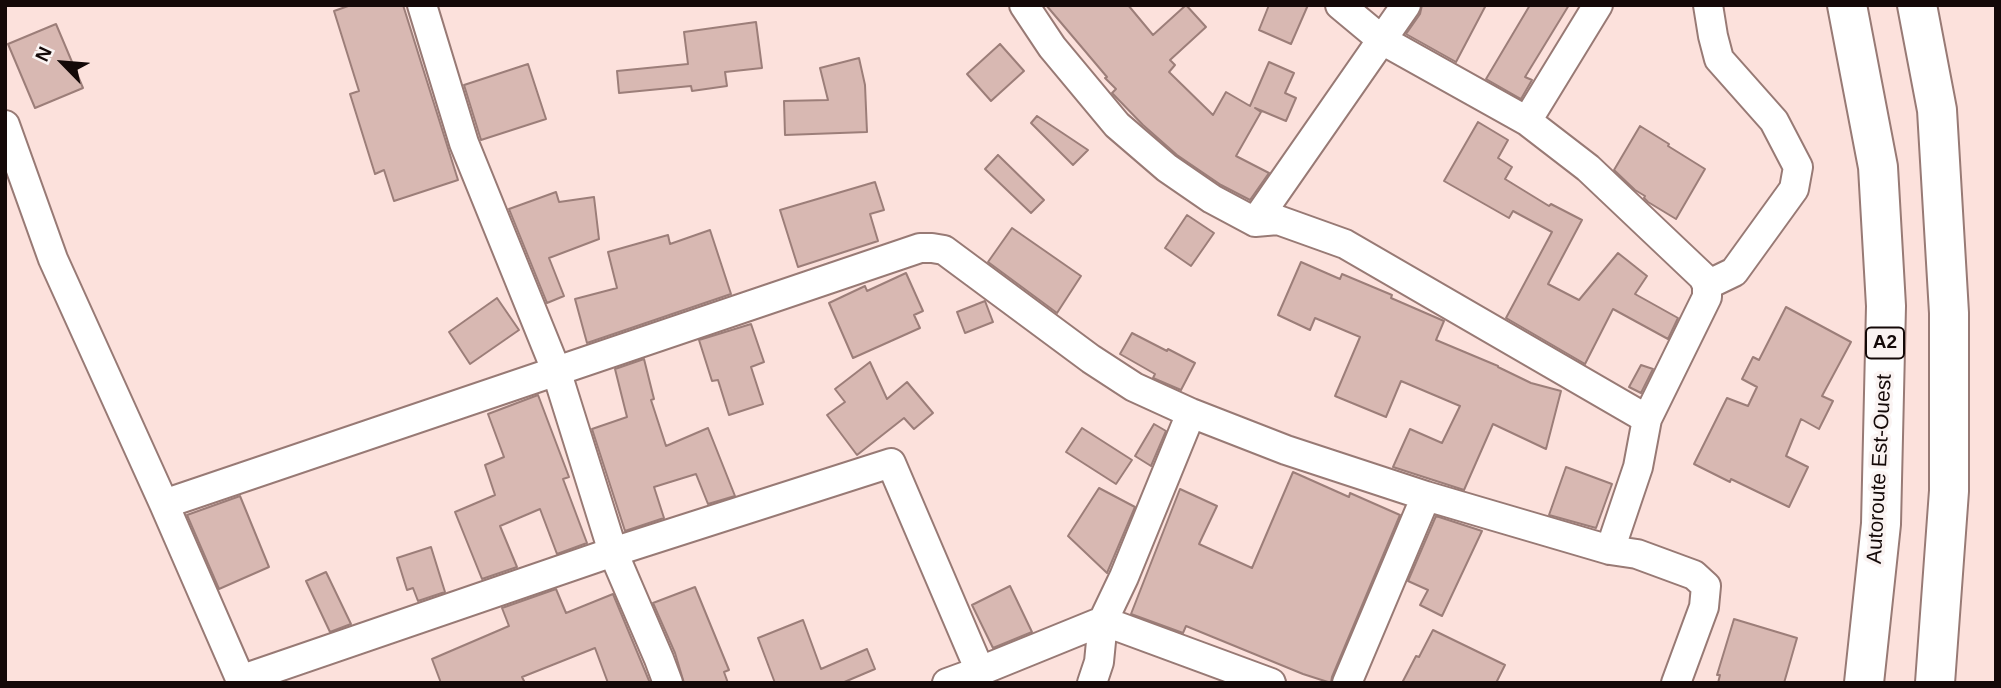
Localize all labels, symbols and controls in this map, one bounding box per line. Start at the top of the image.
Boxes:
north arrow [28,28,98,98]
text: N [31,43,56,65]
road number: A2 [1866,328,1904,358]
street label: Autoroute Est-Ouest [1862,373,1898,565]

